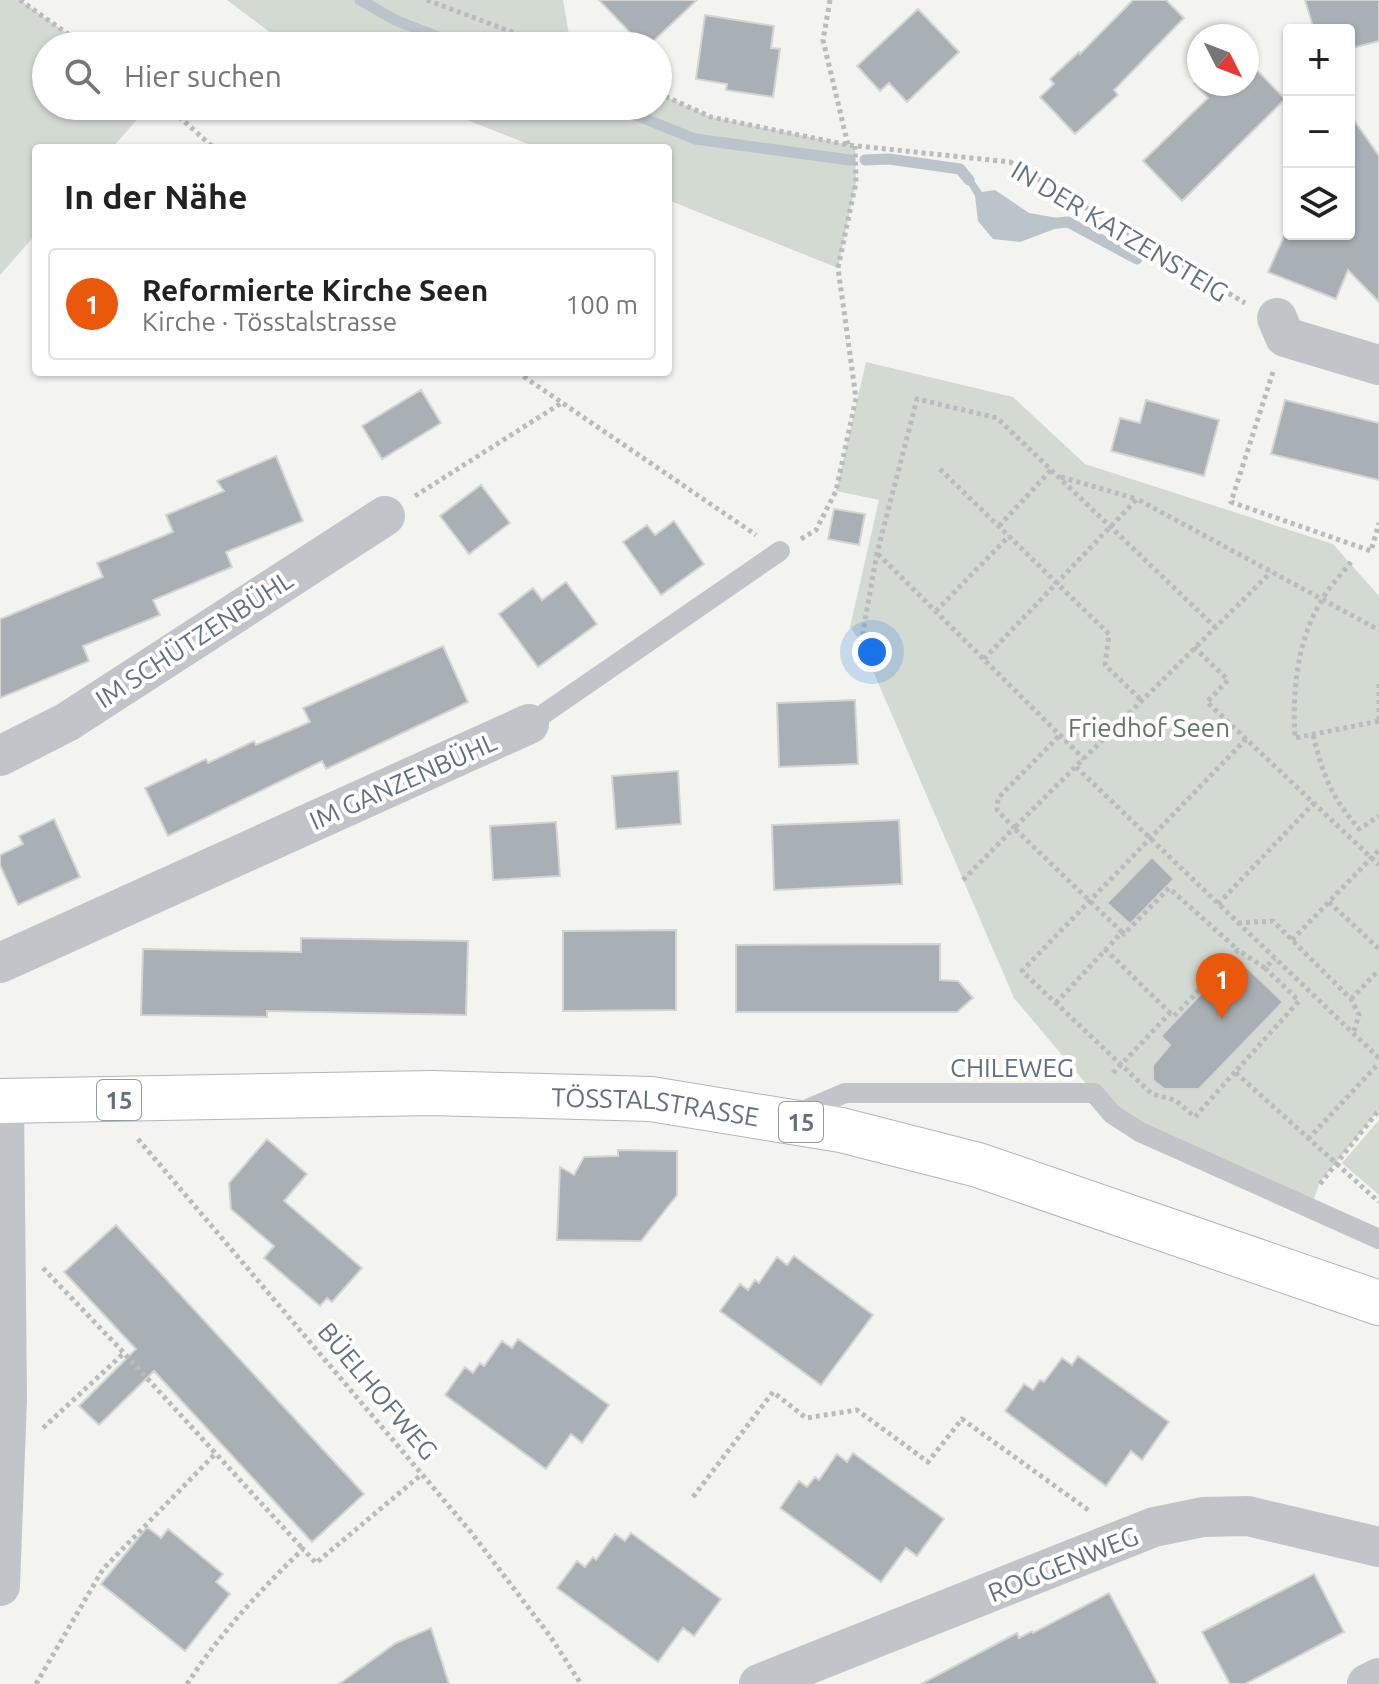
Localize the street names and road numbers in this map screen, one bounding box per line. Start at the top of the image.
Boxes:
street label: IN DER KATZENSTEIG [1007,155,1233,307]
street label: IM SCHÜTZENBÜHL [90,565,298,713]
street label: IM GANZENBÜHL [305,727,501,835]
street label: CHILEWEG [950,1053,1074,1082]
road number: 15 [97,1080,141,1120]
street label: TÖSSTALSTRASSE [551,1082,761,1131]
road number: 15 [779,1102,823,1142]
street label: BÜELHOFWEG [312,1317,444,1465]
street label: ROGGENWEG [984,1521,1142,1607]

